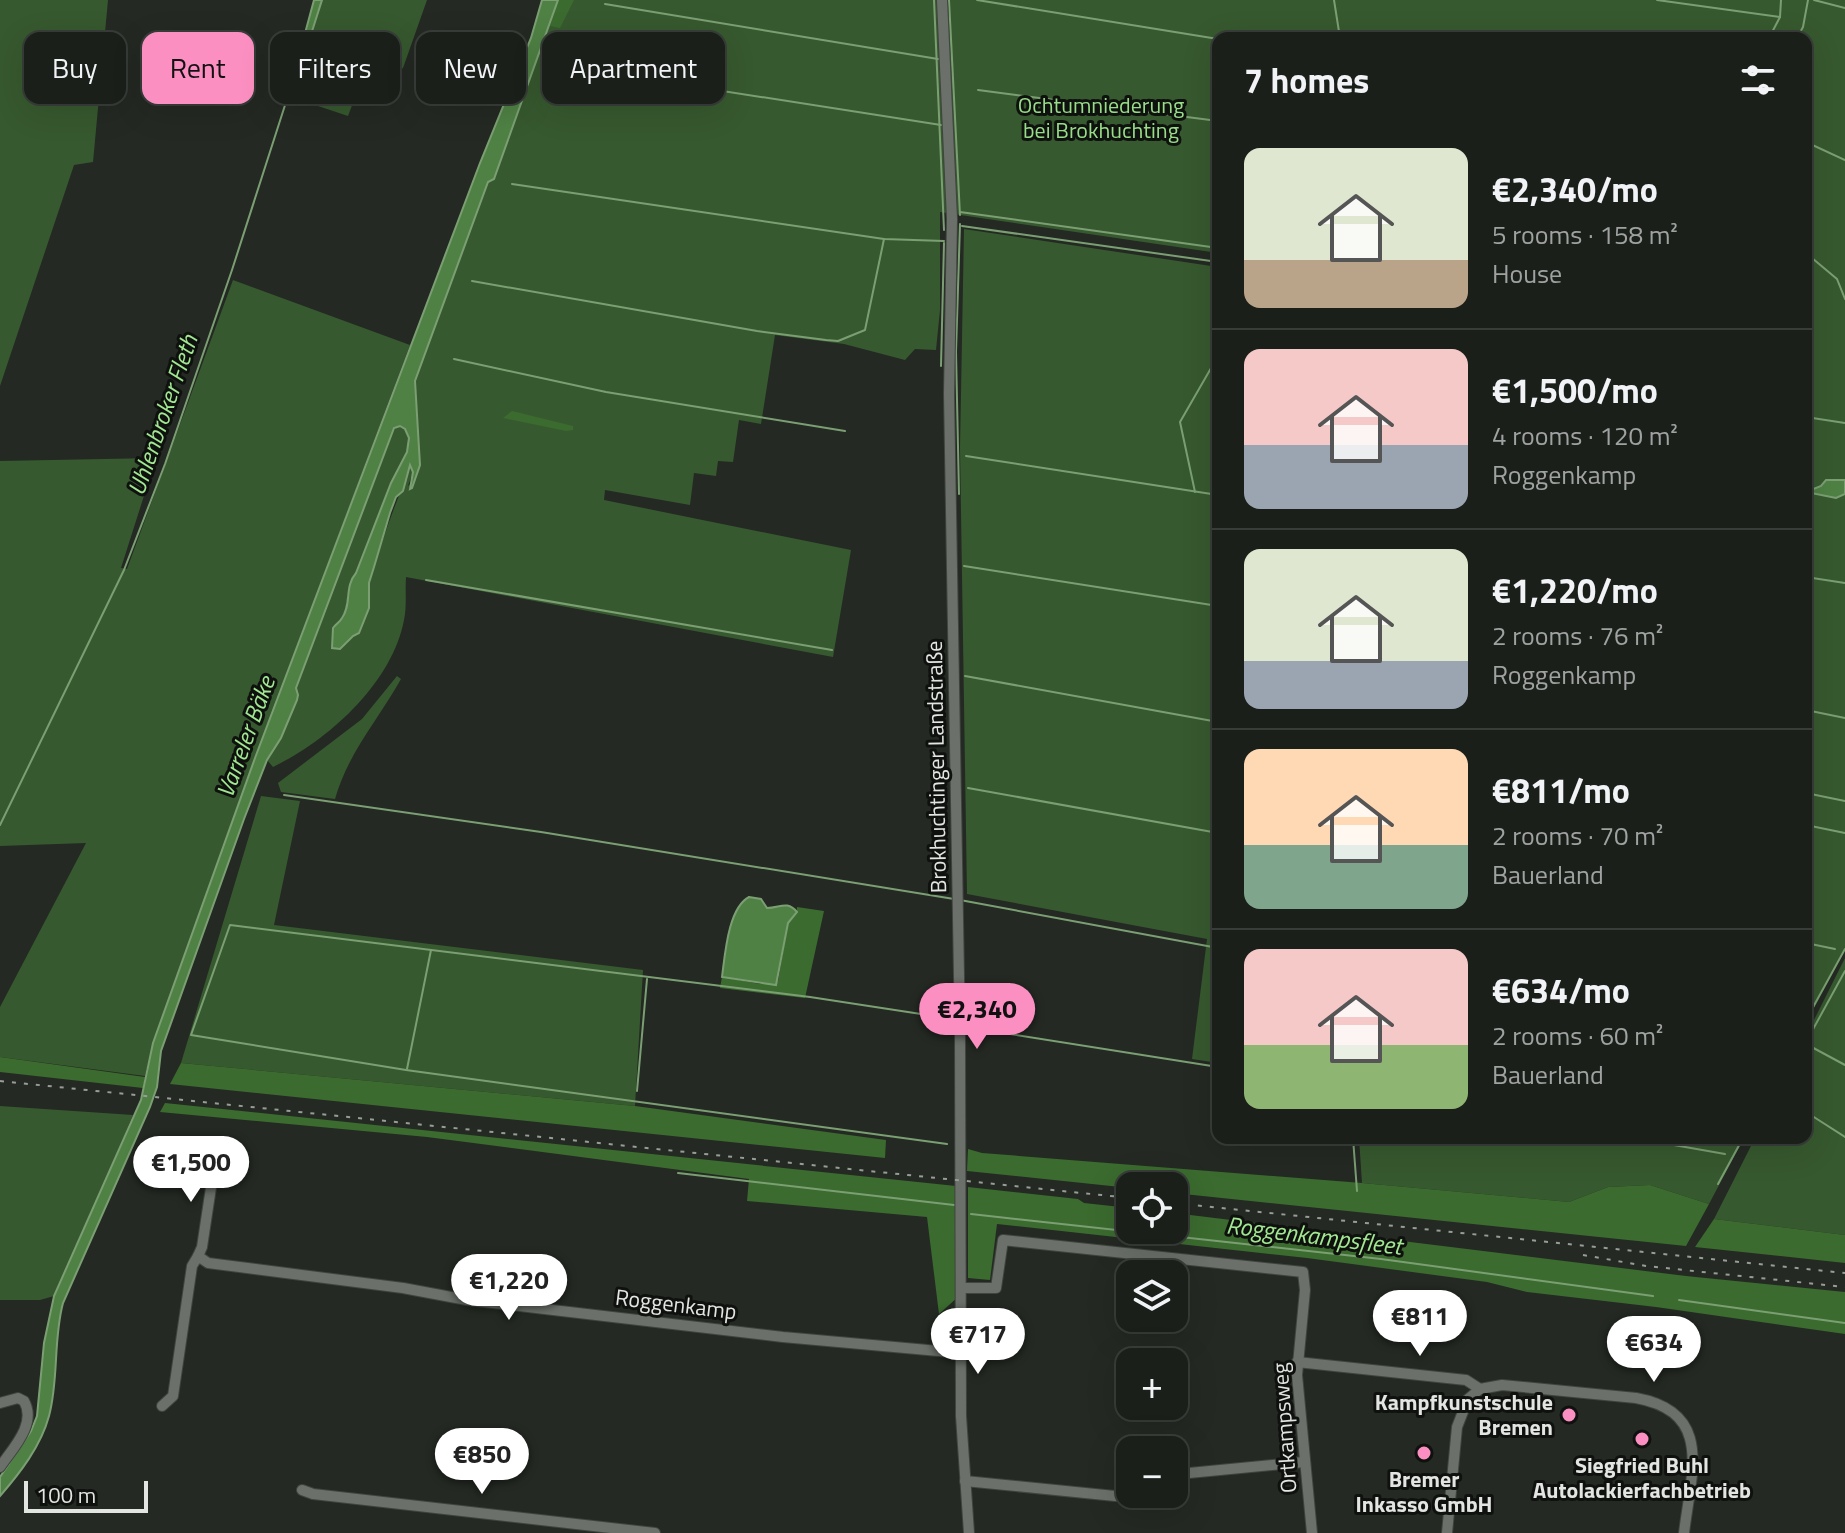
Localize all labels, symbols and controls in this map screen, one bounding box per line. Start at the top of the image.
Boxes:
chip: Buy [24,32,126,104]
chip: Rent [142,32,254,104]
chip: Filters [270,32,400,104]
chip: New [416,32,526,104]
chip: Apartment [542,32,725,104]
text: 7 homes [1244,54,1369,106]
icon: filters [1736,58,1780,102]
park label: Ochtumniederung bei Brokhuchting [1018,88,1184,147]
text: €2,340/mo [1492,163,1658,215]
icon: home [1308,180,1404,276]
text: 5 rooms · 158 m² [1492,215,1678,254]
text: House [1492,254,1562,293]
water label: Uhlenbroker Fleth [118,329,207,500]
text: €1,500/mo [1492,364,1658,416]
icon: home [1308,381,1404,477]
text: 4 rooms · 120 m² [1492,416,1678,455]
text: Roggenkamp [1492,455,1636,494]
text: €1,220/mo [1492,564,1658,616]
icon: home [1308,581,1404,677]
text: 2 rooms · 76 m² [1492,616,1663,655]
street label: Brokhuchtinger Landstraße [917,640,955,894]
text: Roggenkamp [1492,655,1636,694]
water label: Varreler Bäke [206,669,284,802]
text: €811/mo [1492,764,1630,816]
icon: home [1308,781,1404,877]
text: 2 rooms · 70 m² [1492,816,1663,855]
text: Bauerland [1492,855,1604,894]
text: €634/mo [1492,964,1630,1016]
icon: home [1308,981,1404,1077]
pin: €2,340 [912,983,1042,1051]
text: €2,340 [937,989,1017,1028]
text: 2 rooms · 60 m² [1492,1016,1663,1055]
text: Bauerland [1492,1055,1604,1094]
pin: €1,500 [126,1136,256,1204]
text: €1,500 [151,1142,231,1181]
map controls [1116,1172,1188,1508]
button: locate [1116,1172,1188,1244]
water label: Roggenkampsfleet [1224,1206,1407,1264]
pin: €1,220 [444,1254,574,1322]
text: €1,220 [469,1260,549,1299]
button: layers [1116,1260,1188,1332]
street label: Roggenkamp [613,1280,739,1328]
pin: €811 [1373,1290,1467,1358]
text: €811 [1391,1296,1449,1335]
pin: €717 [931,1308,1025,1376]
text: €717 [949,1314,1007,1353]
pin: €634 [1607,1316,1701,1384]
text: €634 [1625,1322,1683,1361]
button: + [1116,1348,1188,1420]
street label: Ortkampsweg [1262,1362,1306,1494]
place label: Kampfkunstschule Bremen [1375,1385,1553,1444]
marker: Kampfkunstschule Bremen [1560,1406,1578,1424]
pin: €850 [435,1428,529,1496]
marker: Siegfried Buhl Autolackierfachbetrieb [1633,1430,1651,1448]
text: €850 [453,1434,511,1473]
button: − [1116,1436,1188,1508]
marker: Bremer Inkasso GmbH [1415,1444,1433,1462]
place label: Siegfried Buhl Autolackierfachbetrieb [1533,1448,1751,1507]
place label: Bremer Inkasso GmbH [1356,1462,1493,1521]
scale bar [24,1477,148,1513]
text: 100 m [36,1478,96,1512]

